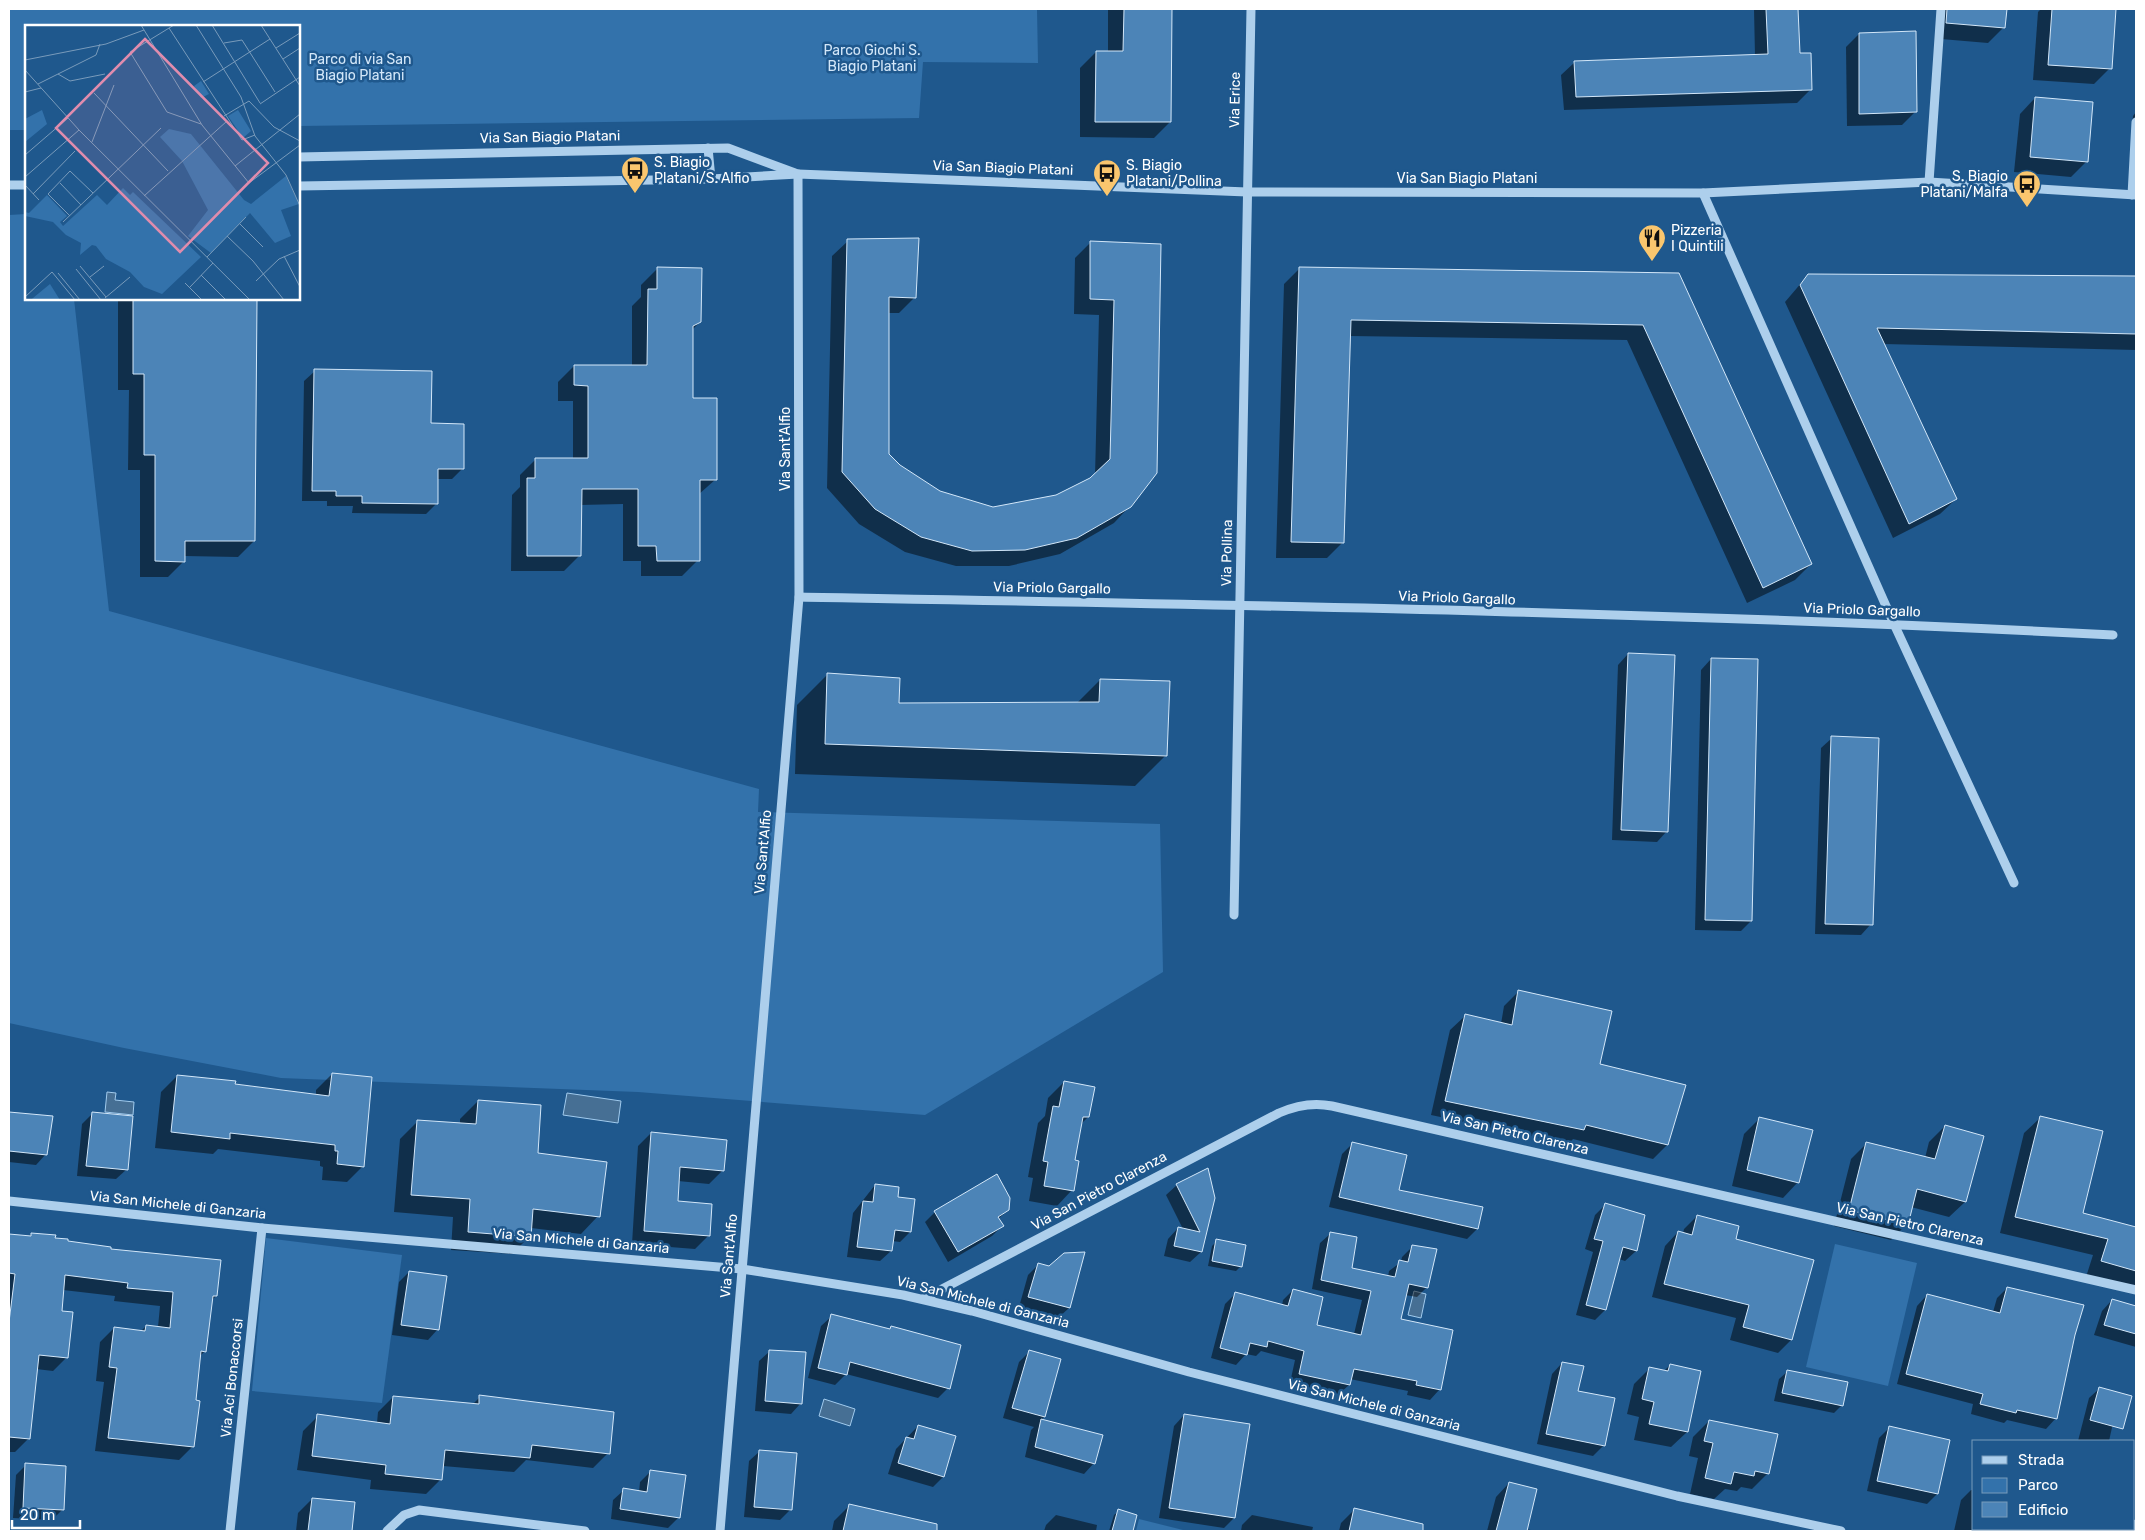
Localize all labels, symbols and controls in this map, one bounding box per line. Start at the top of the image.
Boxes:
inset map [25,25,300,300]
park label: Parco Giochi S. Biagio Platani [823,42,921,75]
park label: Parco di via San Biagio Platani [309,51,411,84]
street label: Via Erice [1226,71,1244,128]
street label: Via San Biagio Platani [479,127,621,147]
place label: S. Biagio Platani/S. Alfio [654,154,749,187]
bus stop icon: S. Biagio Platani/S. Alfio [620,155,650,194]
street label: Via San Biagio Platani [932,157,1074,179]
place label: S. Biagio Platani/Pollina [1126,157,1222,190]
bus stop icon: S. Biagio Platani/Pollina [1092,158,1122,197]
place label: S. Biagio Platani/Malfa [1920,168,2008,201]
bus stop icon: S. Biagio Platani/Malfa [2012,169,2042,208]
street label: Via San Biagio Platani [1397,170,1537,187]
place label: Pizzeria I Quintili [1671,222,1724,255]
restaurant icon: Pizzeria I Quintili [1637,223,1667,262]
street label: Via Sant'Alfio [777,407,794,491]
street label: Via Pollina [1218,519,1236,587]
street label: Via Priolo Gargallo [993,578,1111,598]
street label: Via Priolo Gargallo [1398,587,1516,609]
street label: Via Priolo Gargallo [1803,599,1921,621]
street label: Via Sant'Alfio [751,809,775,895]
street label: Via San Pietro Clarenza [1439,1108,1591,1158]
street label: Via San Pietro Clarenza [1028,1148,1170,1234]
street label: Via San Michele di Ganzaria [89,1187,267,1223]
street label: Via San Pietro Clarenza [1834,1199,1986,1249]
street label: Via Sant'Alfio [717,1213,741,1299]
street label: Via San Michele di Ganzaria [492,1225,670,1257]
street label: Via San Michele di Ganzaria [895,1272,1071,1332]
street label: Via Aci Bonaccorsi [217,1317,247,1439]
street label: Via San Michele di Ganzaria [1286,1375,1462,1435]
legend [1972,1440,2135,1530]
text: Strada [2018,1451,2064,1469]
text: Parco [2018,1476,2058,1494]
scale bar [12,1498,80,1530]
text: Edificio [2018,1501,2068,1519]
text: 20 m [20,1506,55,1524]

